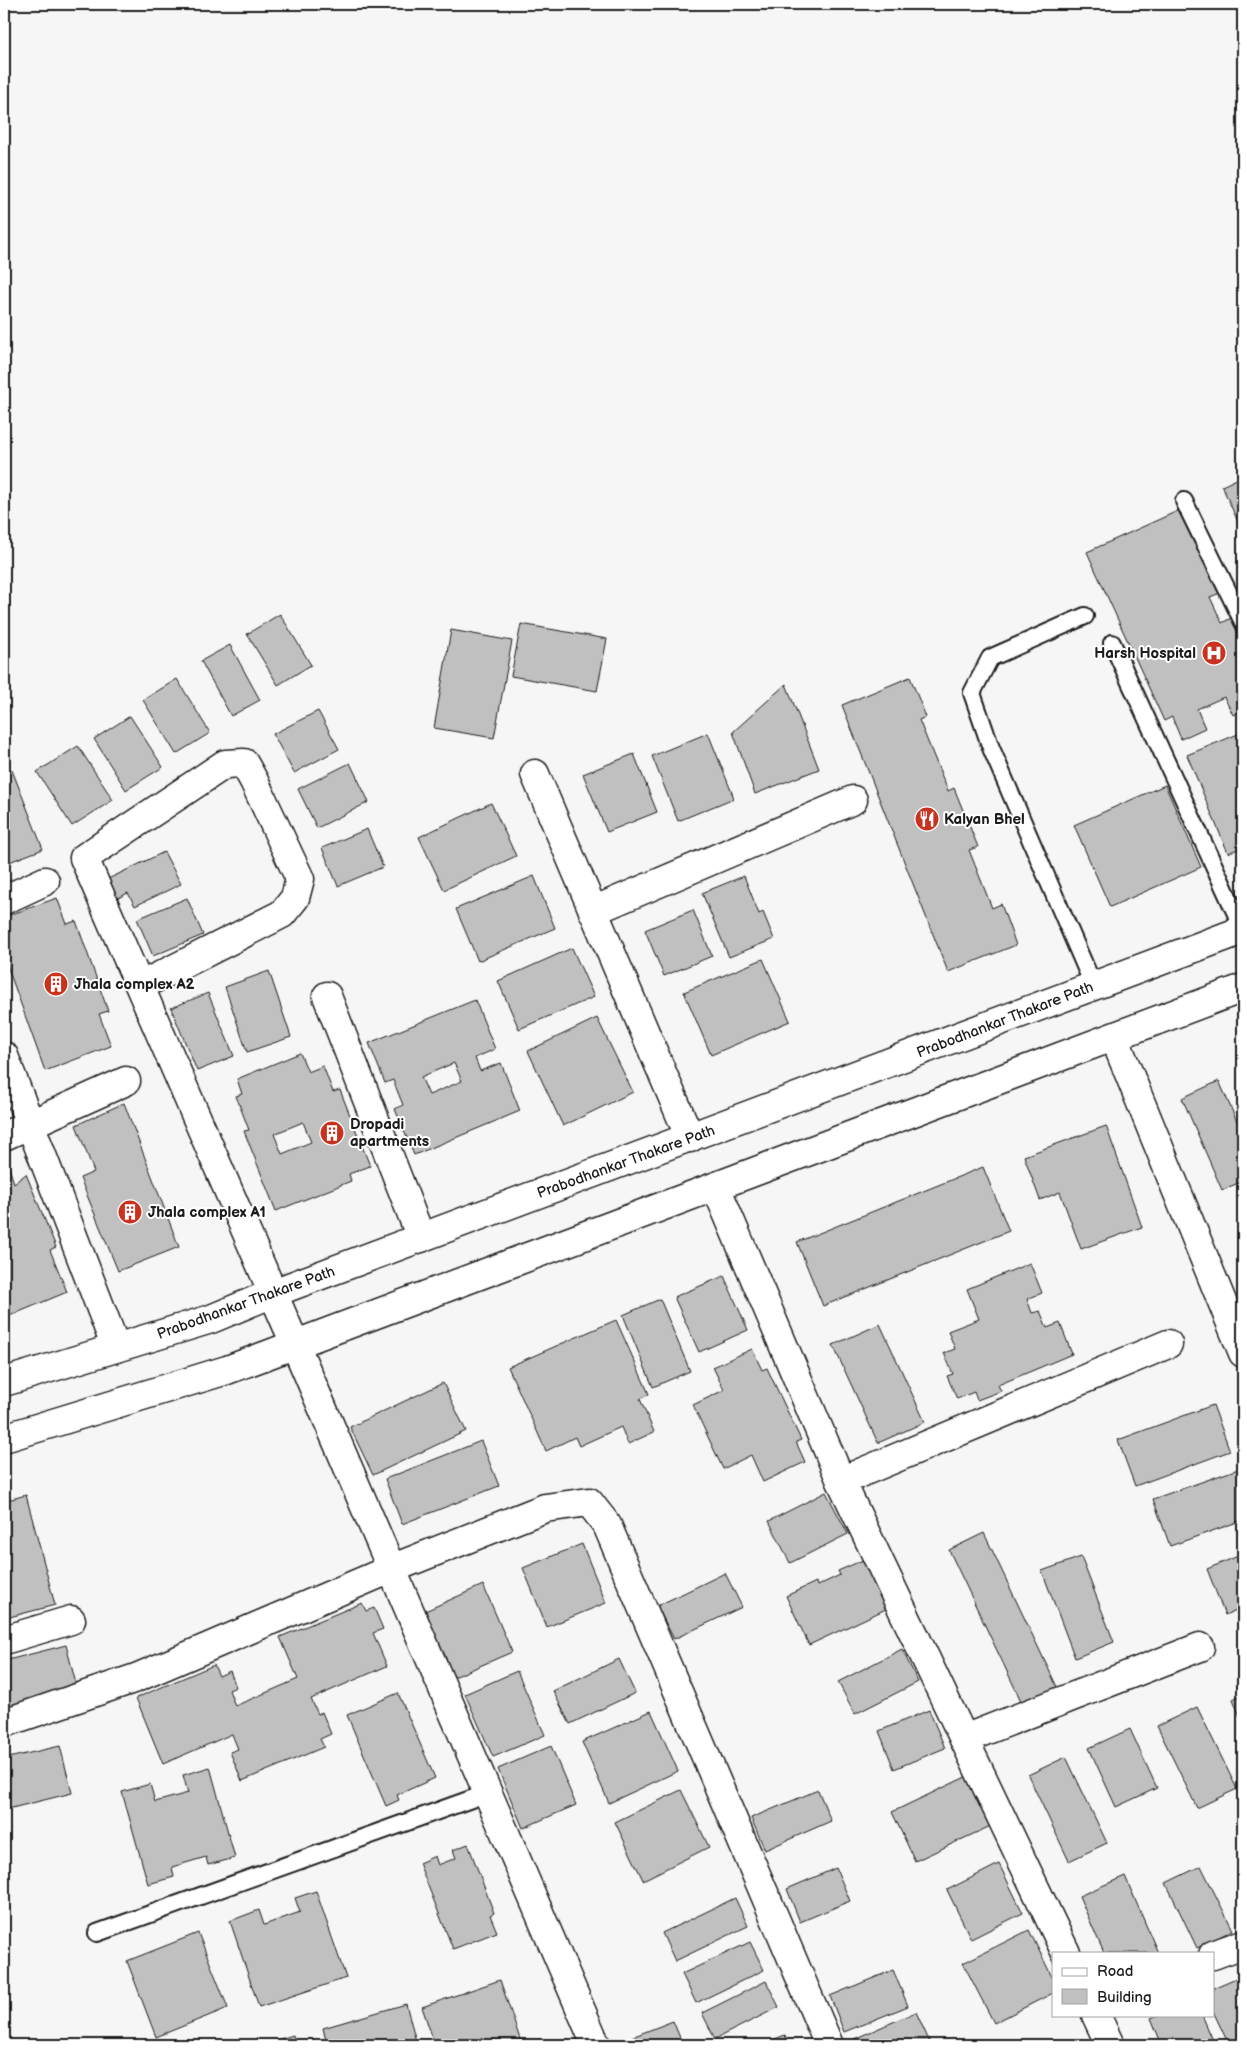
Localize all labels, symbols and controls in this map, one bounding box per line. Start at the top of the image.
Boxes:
hospital icon: Harsh Hospital [1201,640,1227,666]
place label: Harsh Hospital [1094,644,1196,663]
restaurant icon: Kalyan Bhel [914,806,940,832]
place label: Kalyan Bhel [944,810,1025,829]
building icon: Jhala complex A2 [43,971,69,997]
place label: Jhala complex A2 [74,975,195,994]
street label: Prabodhankar Thakare Path [914,977,1096,1063]
place label: Dropadi apartments [350,1115,429,1151]
building icon: Dropadi apartments [319,1120,345,1146]
street label: Prabodhankar Thakare Path [535,1121,717,1203]
building icon: Jhala complex A1 [117,1199,143,1225]
place label: Jhala complex A1 [148,1203,266,1222]
street label: Prabodhankar Thakare Path [155,1262,337,1344]
legend [1052,1952,1214,2016]
text: Road [1097,1962,1133,1981]
text: Building [1097,1988,1152,2007]

